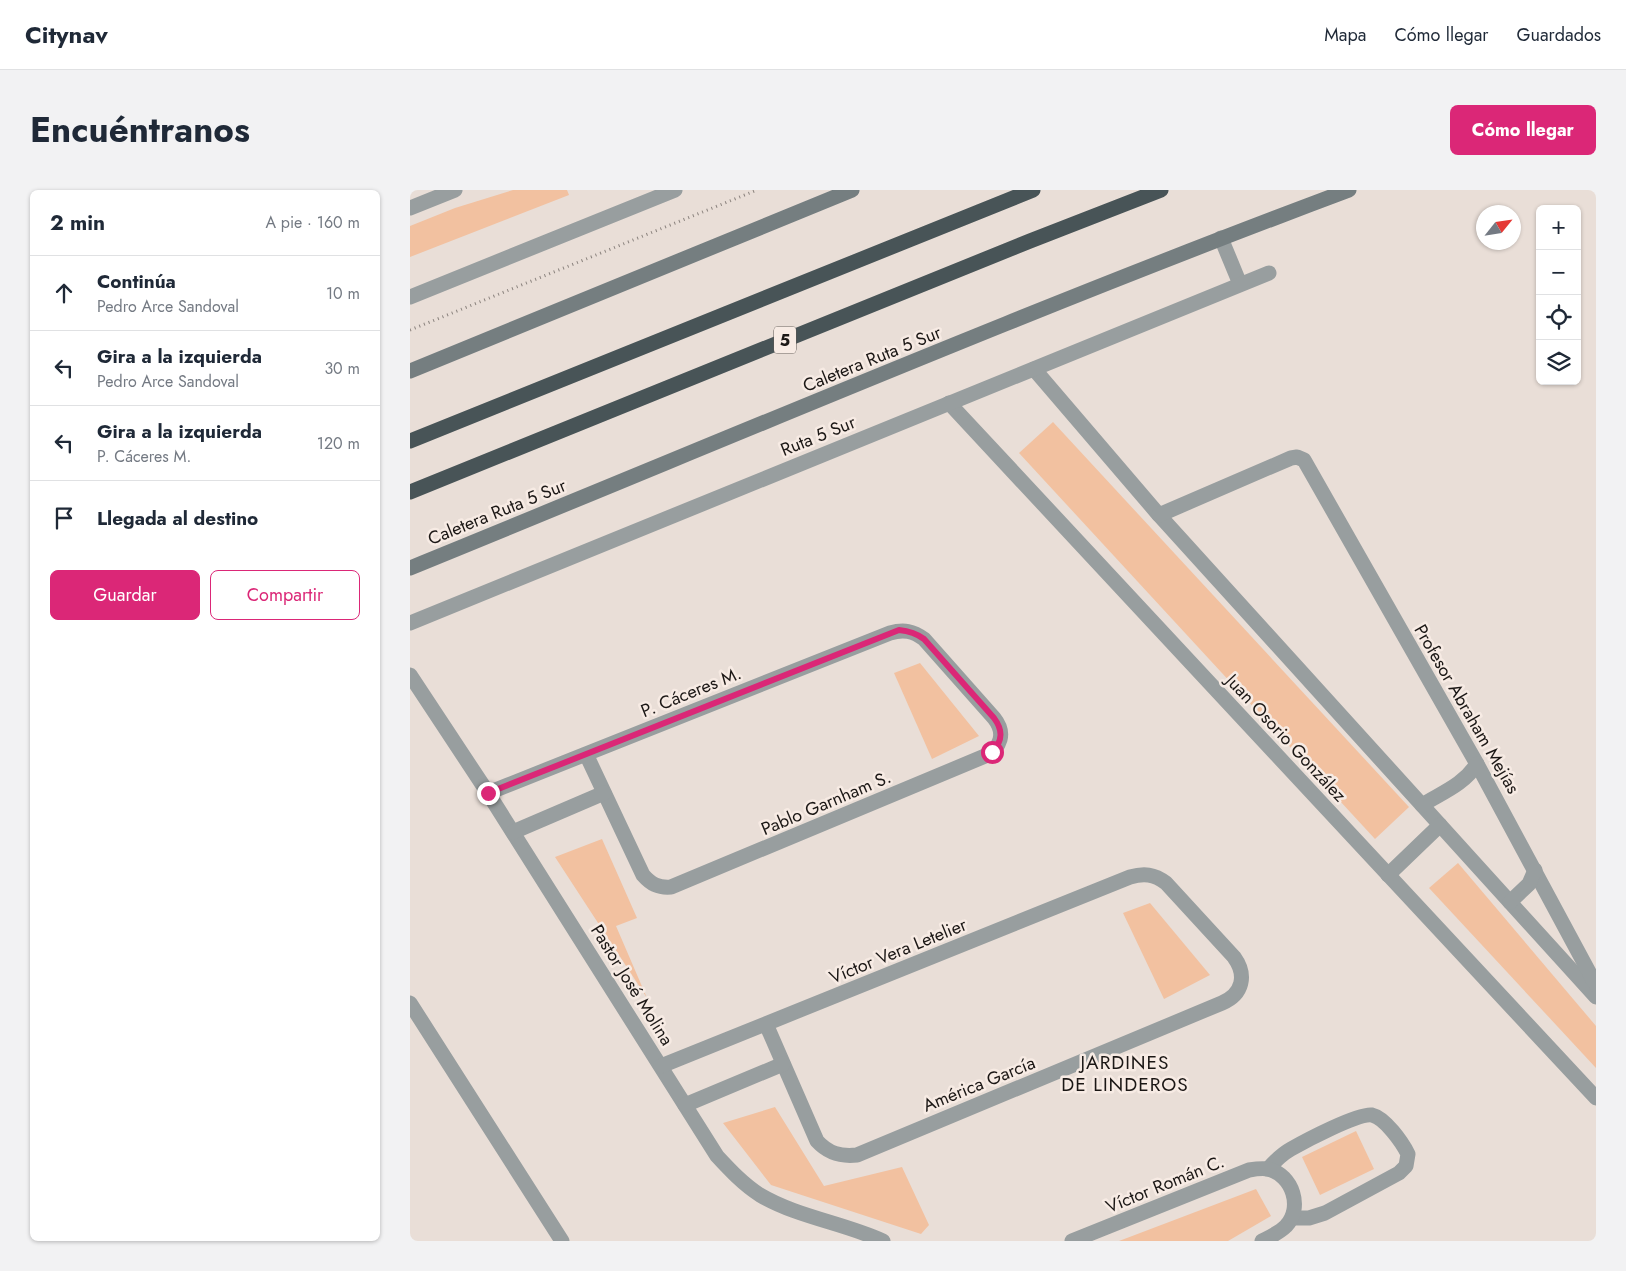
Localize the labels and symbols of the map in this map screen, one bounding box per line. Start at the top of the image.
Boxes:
north arrow [1476,205,1521,250]
street label: Caletera Ruta 5 Sur [799,319,946,399]
road number: 5 [774,326,796,354]
street label: Ruta 5 Sur [777,409,860,463]
street label: Caletera Ruta 5 Sur [424,472,571,552]
street label: Profesor Abraham Mejías [1408,619,1526,799]
street label: P. Cáceres M. [637,660,745,724]
street label: Juan Osorio González [1218,667,1353,808]
route start [981,741,1004,764]
street label: Pablo Garnham S. [757,764,895,842]
route end [477,782,500,805]
street label: Víctor Vera Letelier [825,911,971,990]
street label: Pastor José Molina [584,919,680,1051]
district label: JARDINES DE LINDEROS [1061,1049,1189,1098]
street label: América García [919,1050,1039,1118]
street label: Víctor Román C. [1102,1148,1228,1220]

